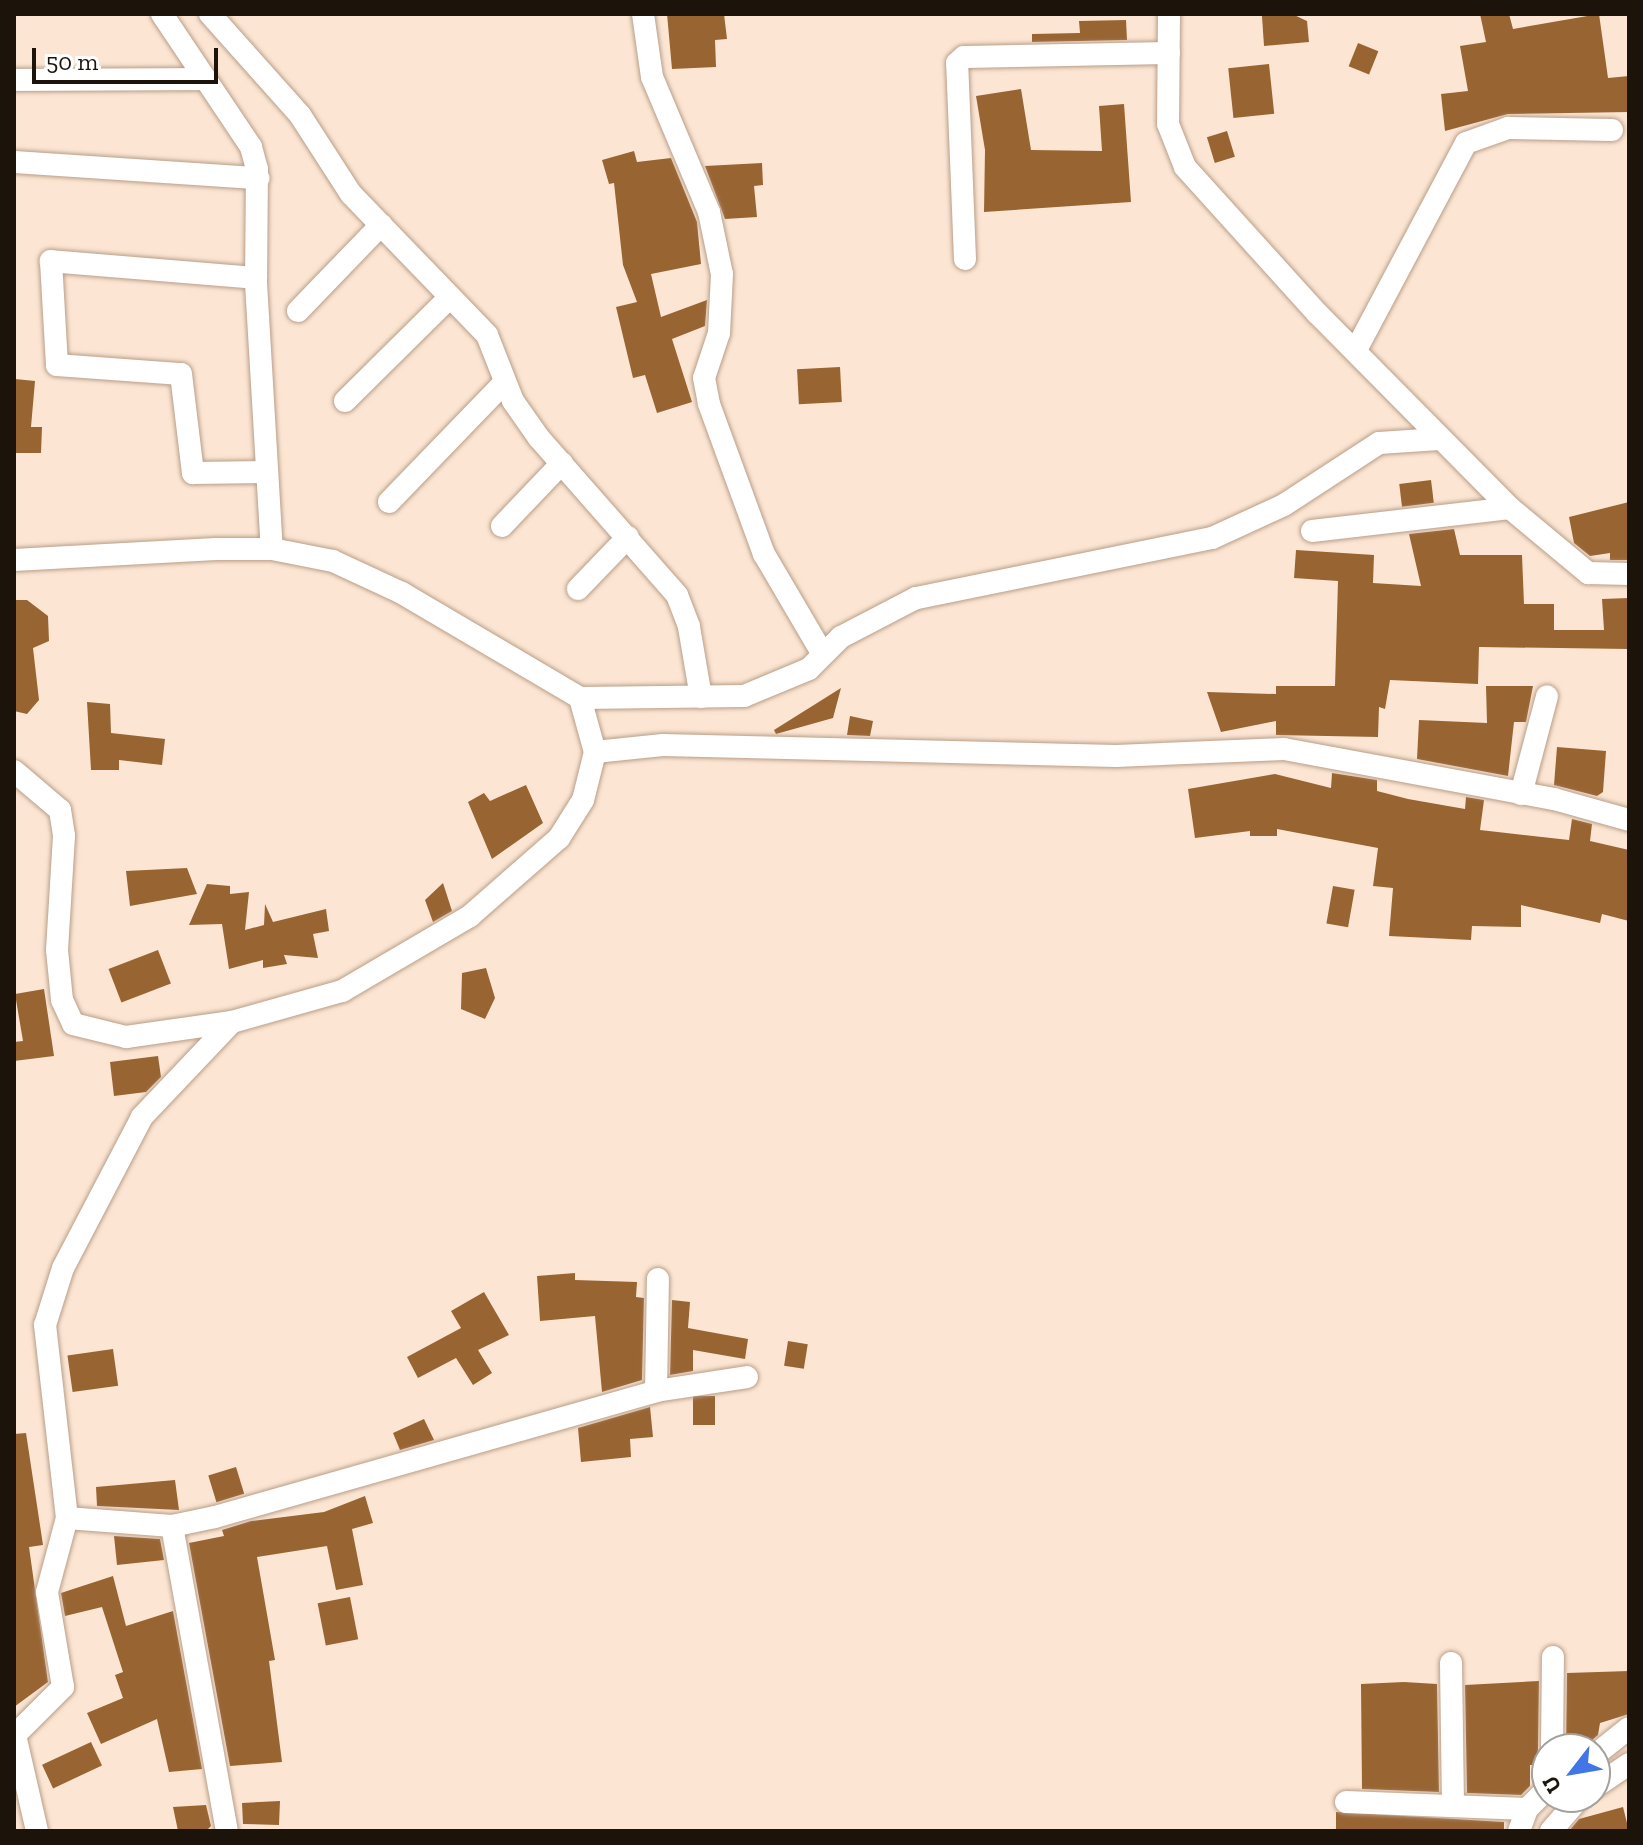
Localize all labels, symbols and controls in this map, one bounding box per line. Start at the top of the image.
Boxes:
scale bar [36,32,222,82]
text: 50 m [46,47,98,76]
north arrow [1531,1733,1611,1813]
text: U [1536,1771,1567,1798]

